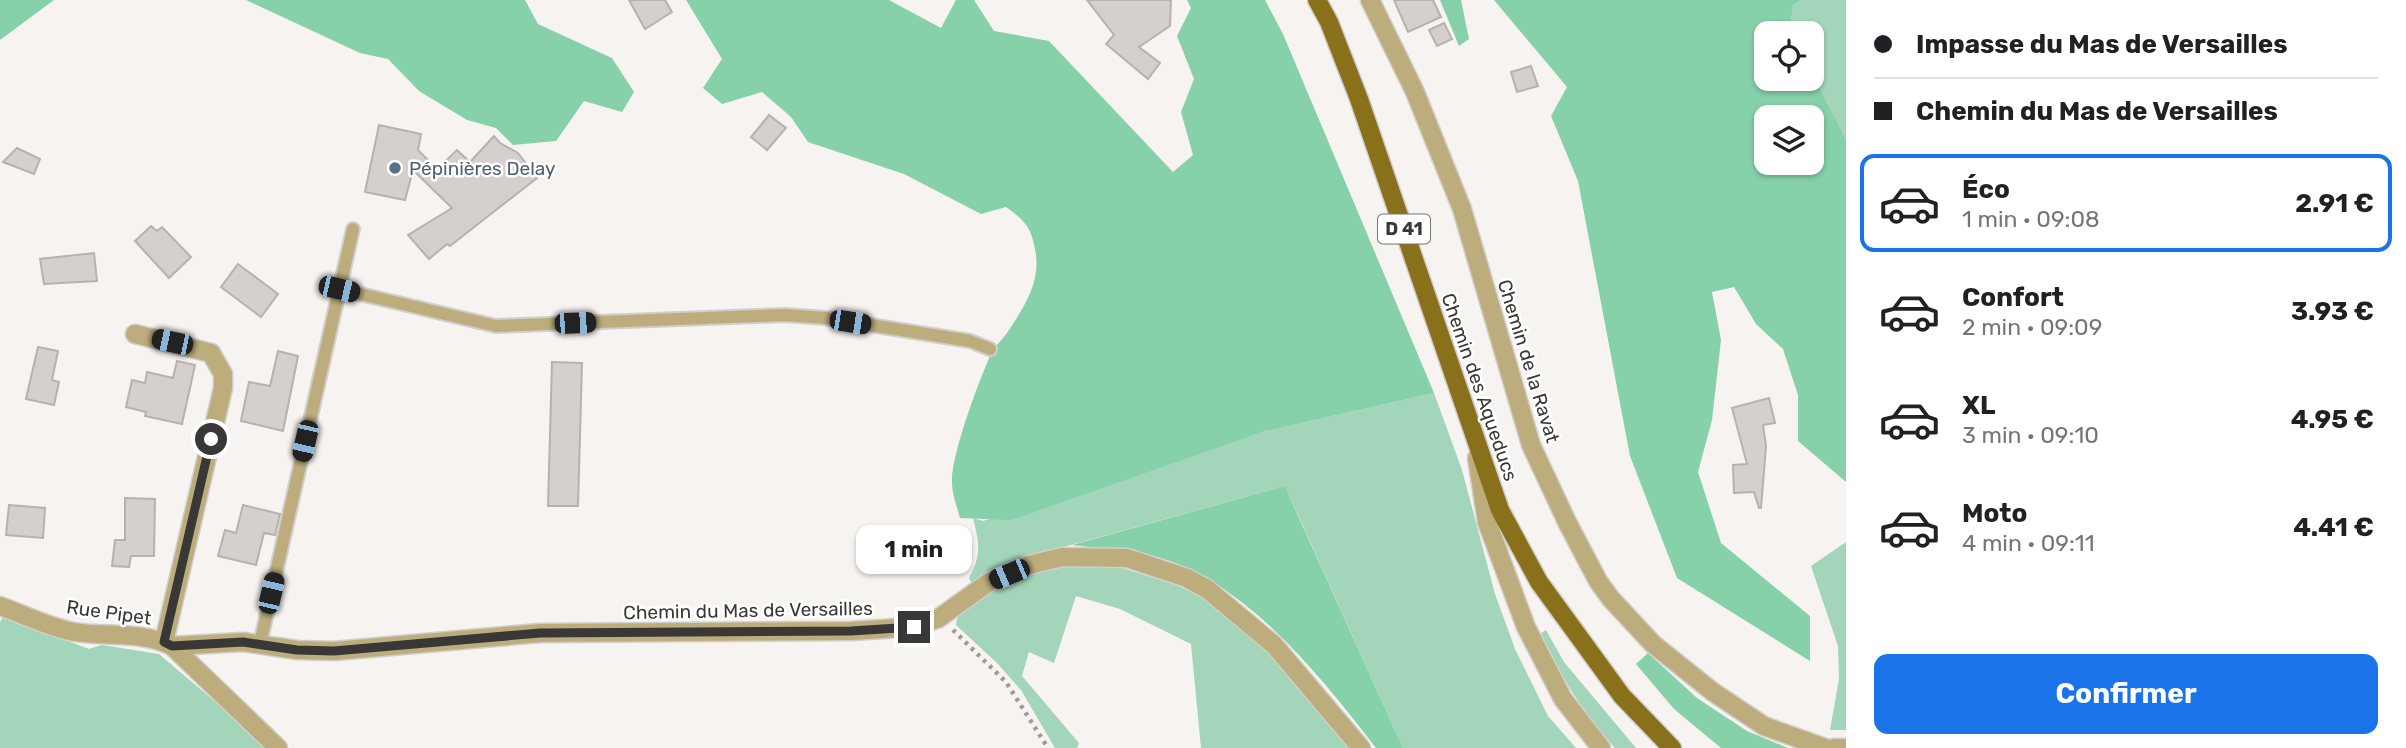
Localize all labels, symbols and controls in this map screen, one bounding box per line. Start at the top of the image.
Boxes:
map controls [1754,21,1824,175]
button: locate [1754,21,1824,91]
text: Impasse du Mas de Versailles [1916,29,2288,60]
text: Chemin du Mas de Versailles [1916,96,2278,127]
button: layers [1754,105,1824,175]
place label: Pépinières Delay [409,157,556,180]
marker: Pépinières Delay [387,160,403,176]
icon: car [1878,172,1941,235]
text: Éco [1962,174,2010,205]
text: 2.91 € [2295,188,2374,219]
text: 1 min · 09:08 [1962,205,2100,233]
road number: D 41 [1378,214,1430,244]
car [317,274,362,304]
street label: Chemin de la Ravat [1493,277,1564,446]
icon: car [1878,280,1941,343]
text: Confort [1962,282,2064,313]
street label: Chemin des Aqueducs [1437,290,1523,484]
text: 3.93 € [2291,296,2374,327]
car [828,308,873,336]
car [554,312,597,334]
text: 2 min · 09:09 [1962,313,2102,341]
car [150,327,195,357]
icon: car [1878,388,1941,451]
text: XL [1962,390,1995,421]
text: 4.95 € [2291,404,2374,435]
car [291,418,320,464]
text: 3 min · 09:10 [1962,421,2099,449]
route start [195,423,227,455]
icon: car [1878,496,1941,559]
text: Moto [1962,498,2027,529]
text: 4.41 € [2293,512,2374,543]
callout: 1 min [856,526,972,574]
text: 4 min · 09:11 [1962,529,2095,557]
text: 1 min [885,535,943,563]
car [986,556,1033,592]
car [257,570,286,616]
street label: Rue Pipet [65,595,153,630]
street label: Chemin du Mas de Versailles [623,597,873,624]
route end [898,611,930,643]
button: Confirmer [1874,654,2378,734]

